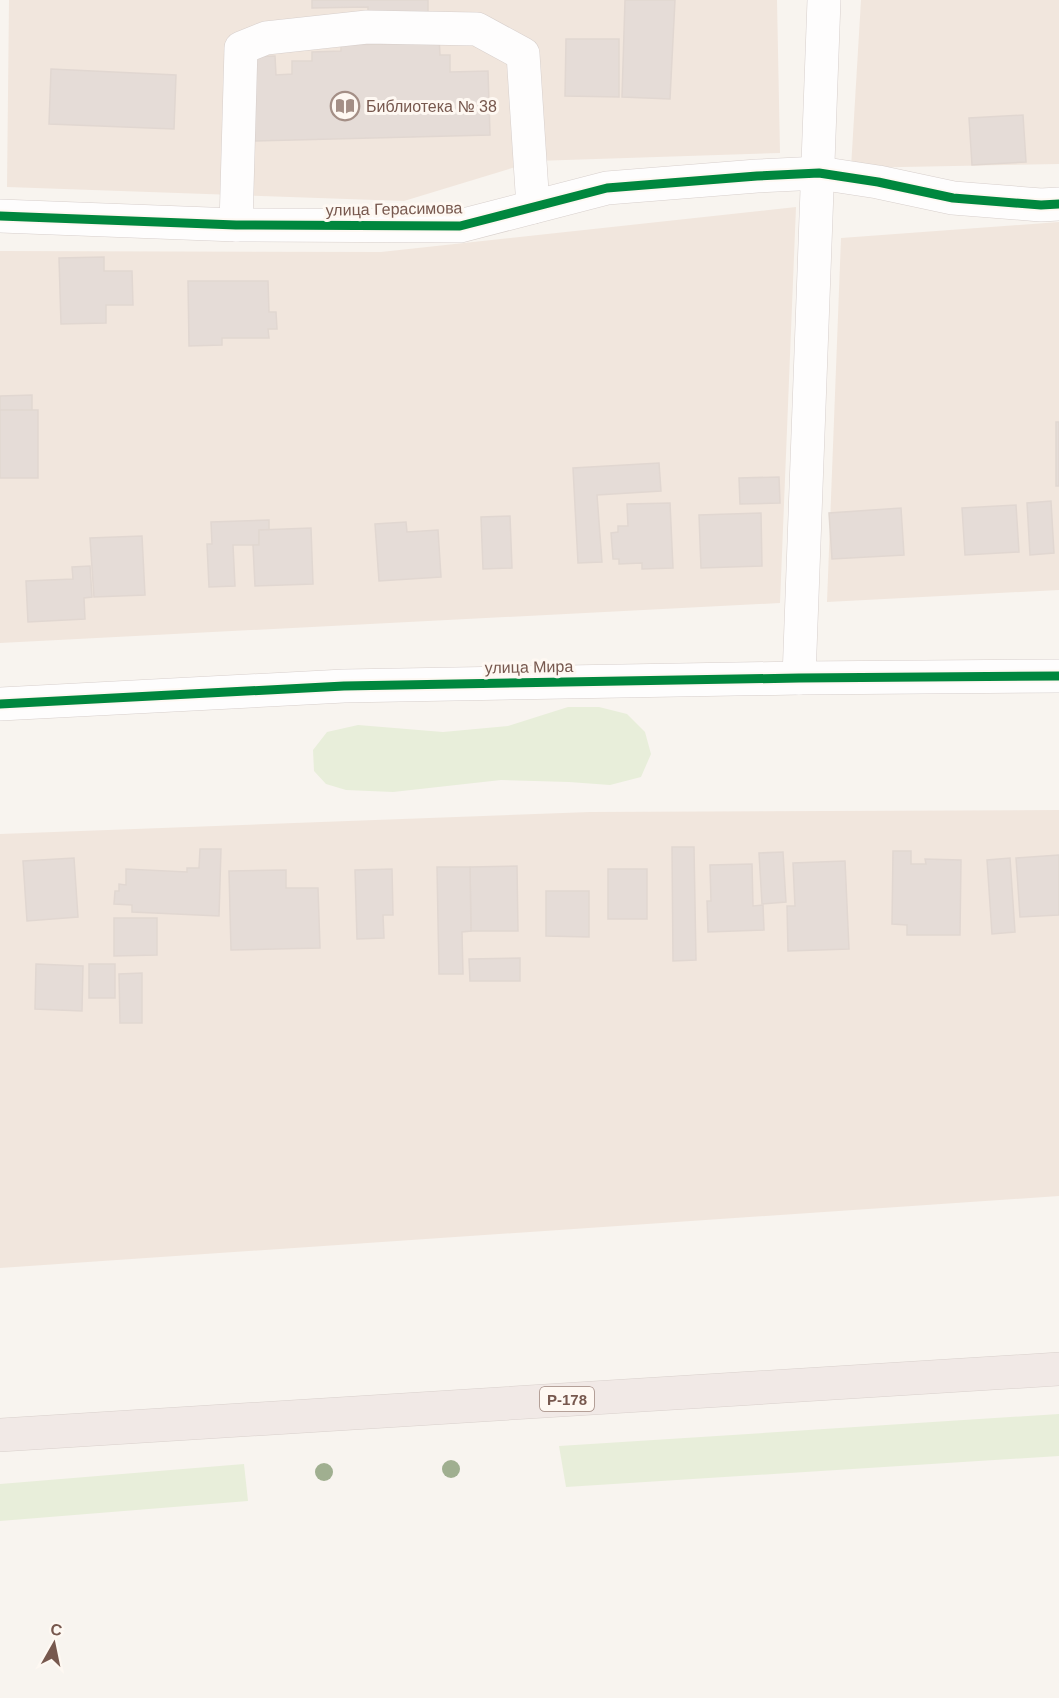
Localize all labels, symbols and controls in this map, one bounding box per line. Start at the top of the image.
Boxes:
library icon: Библиотека № 38 [329,90,361,122]
place label: Библиотека № 38 [366,98,497,115]
street label: улица Герасимова [325,199,463,219]
street label: улица Мира [485,658,573,676]
road number: Р-178 [540,1387,594,1411]
north arrow [24,1614,84,1674]
text: С [49,1620,64,1639]

